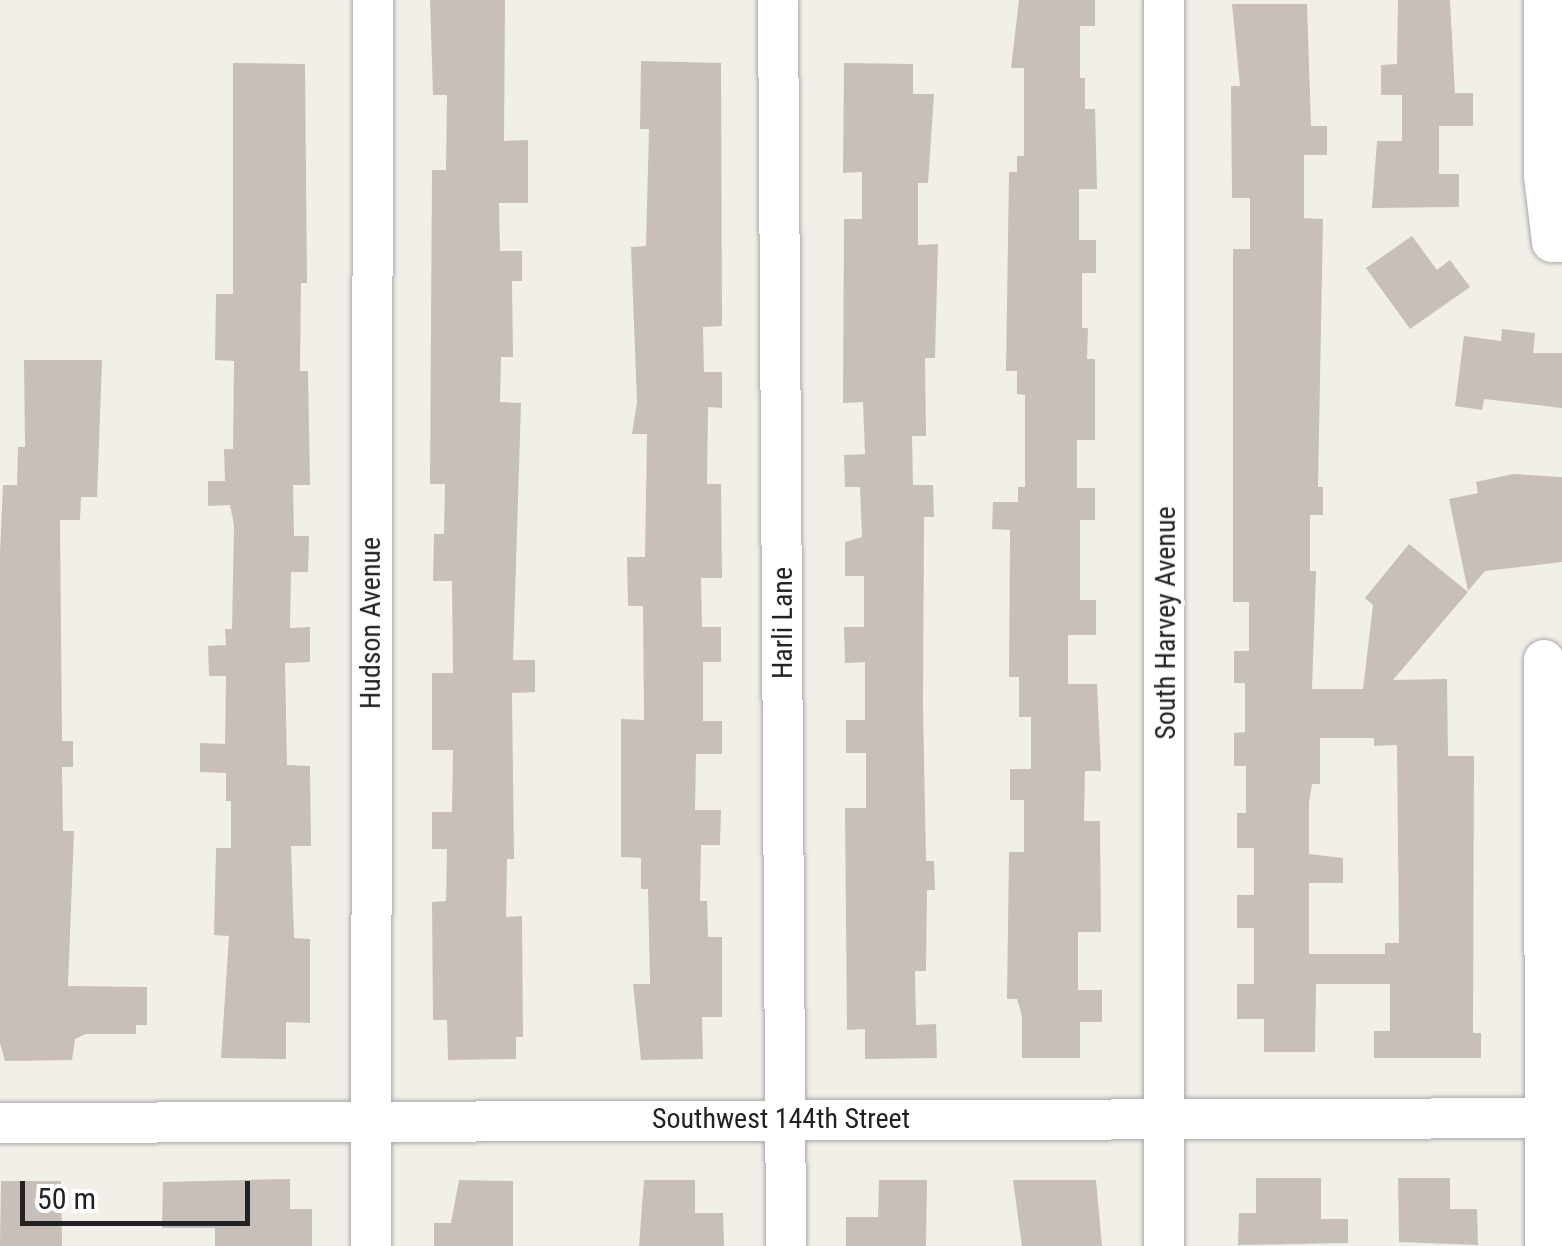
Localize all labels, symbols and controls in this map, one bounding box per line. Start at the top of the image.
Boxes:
street label: South Harvey Avenue [1149,506,1183,740]
street label: Hudson Avenue [354,537,388,709]
street label: Harli Lane [766,567,800,679]
street label: Southwest 144th Street [652,1102,910,1136]
scale bar [25,1161,255,1223]
text: 50 m [37,1181,96,1216]

